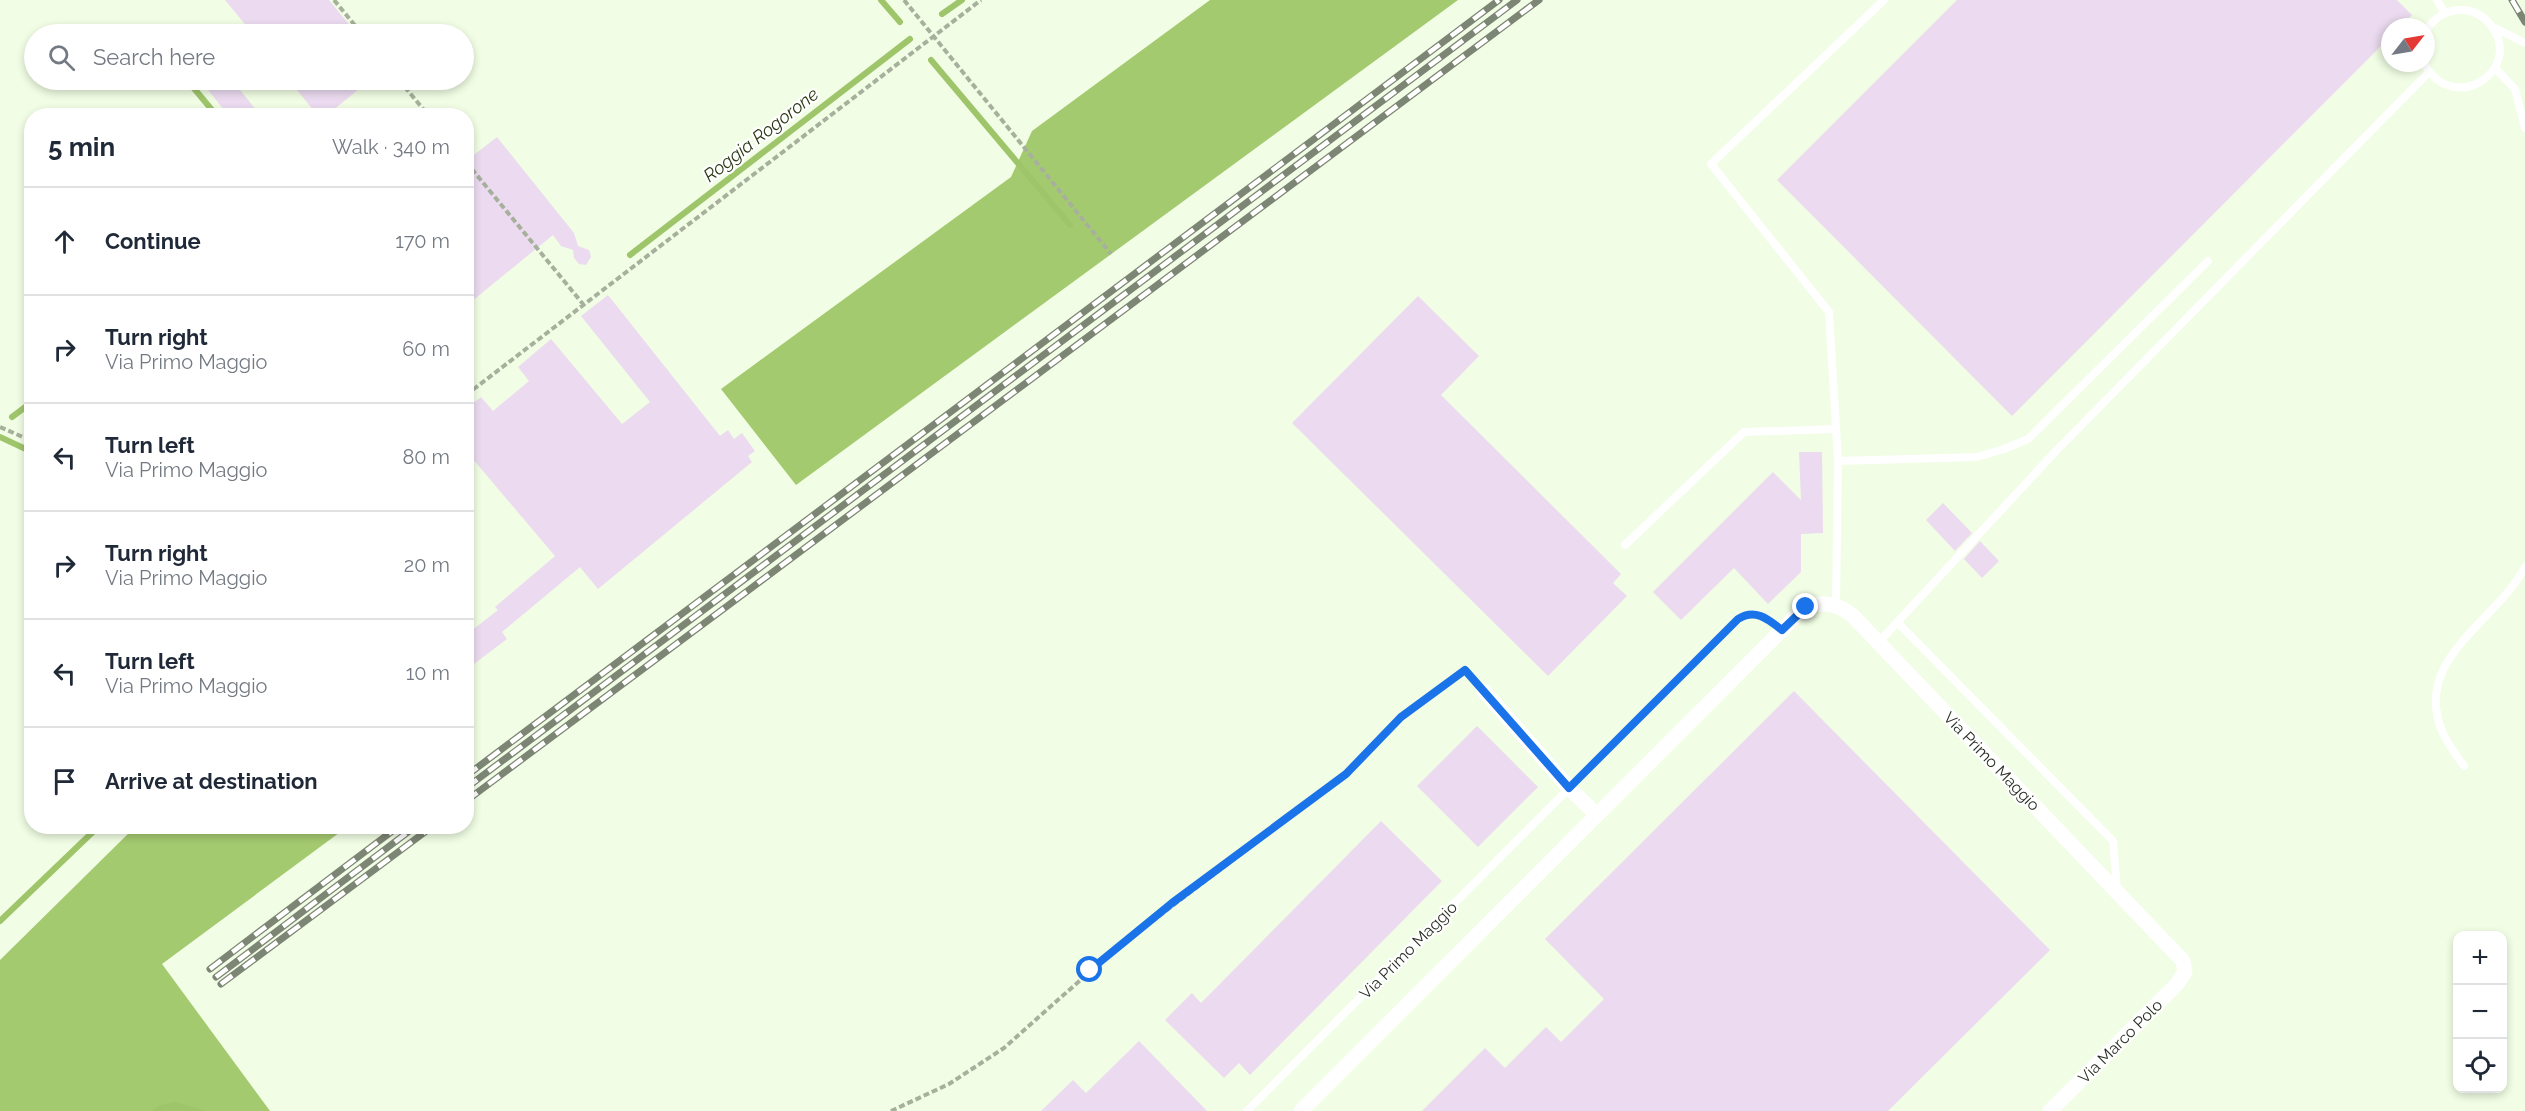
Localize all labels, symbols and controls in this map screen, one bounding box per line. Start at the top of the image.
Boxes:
north arrow [2381,18,2435,72]
search box [24,24,474,90]
icon: search [45,41,78,74]
text: Search here [93,44,215,70]
water label: Roggia Rogorone [699,83,823,186]
text: 5 min [48,132,115,162]
text: Walk · 340 m [332,135,450,159]
icon: ahead [48,225,81,258]
text: Continue [105,228,201,254]
text: 170 m [395,229,450,253]
text: Turn right [105,324,208,350]
icon: right [48,333,81,366]
text: 60 m [402,337,450,361]
text: Via Primo Maggio [105,350,267,374]
text: Turn left [105,432,195,458]
icon: left [48,441,81,474]
text: 80 m [402,445,450,469]
text: Via Primo Maggio [105,458,267,482]
text: Turn right [105,540,208,566]
icon: right [48,549,81,582]
text: 20 m [404,553,450,577]
text: Via Primo Maggio [105,566,267,590]
route end [1792,593,1818,619]
text: Turn left [105,648,195,674]
icon: left [48,657,81,690]
text: 10 m [406,661,450,685]
text: Via Primo Maggio [105,674,267,698]
street label: Via Primo Maggio [1940,708,2044,815]
icon: arrive [48,765,81,798]
text: Arrive at destination [105,768,318,794]
street label: Via Primo Maggio [1356,898,1461,1003]
map controls [2453,931,2507,1093]
button: + [2453,931,2507,985]
route start [1076,956,1102,982]
button: − [2453,985,2507,1039]
street label: Via Marco Polo [2075,996,2166,1087]
button: locate [2453,1039,2507,1093]

